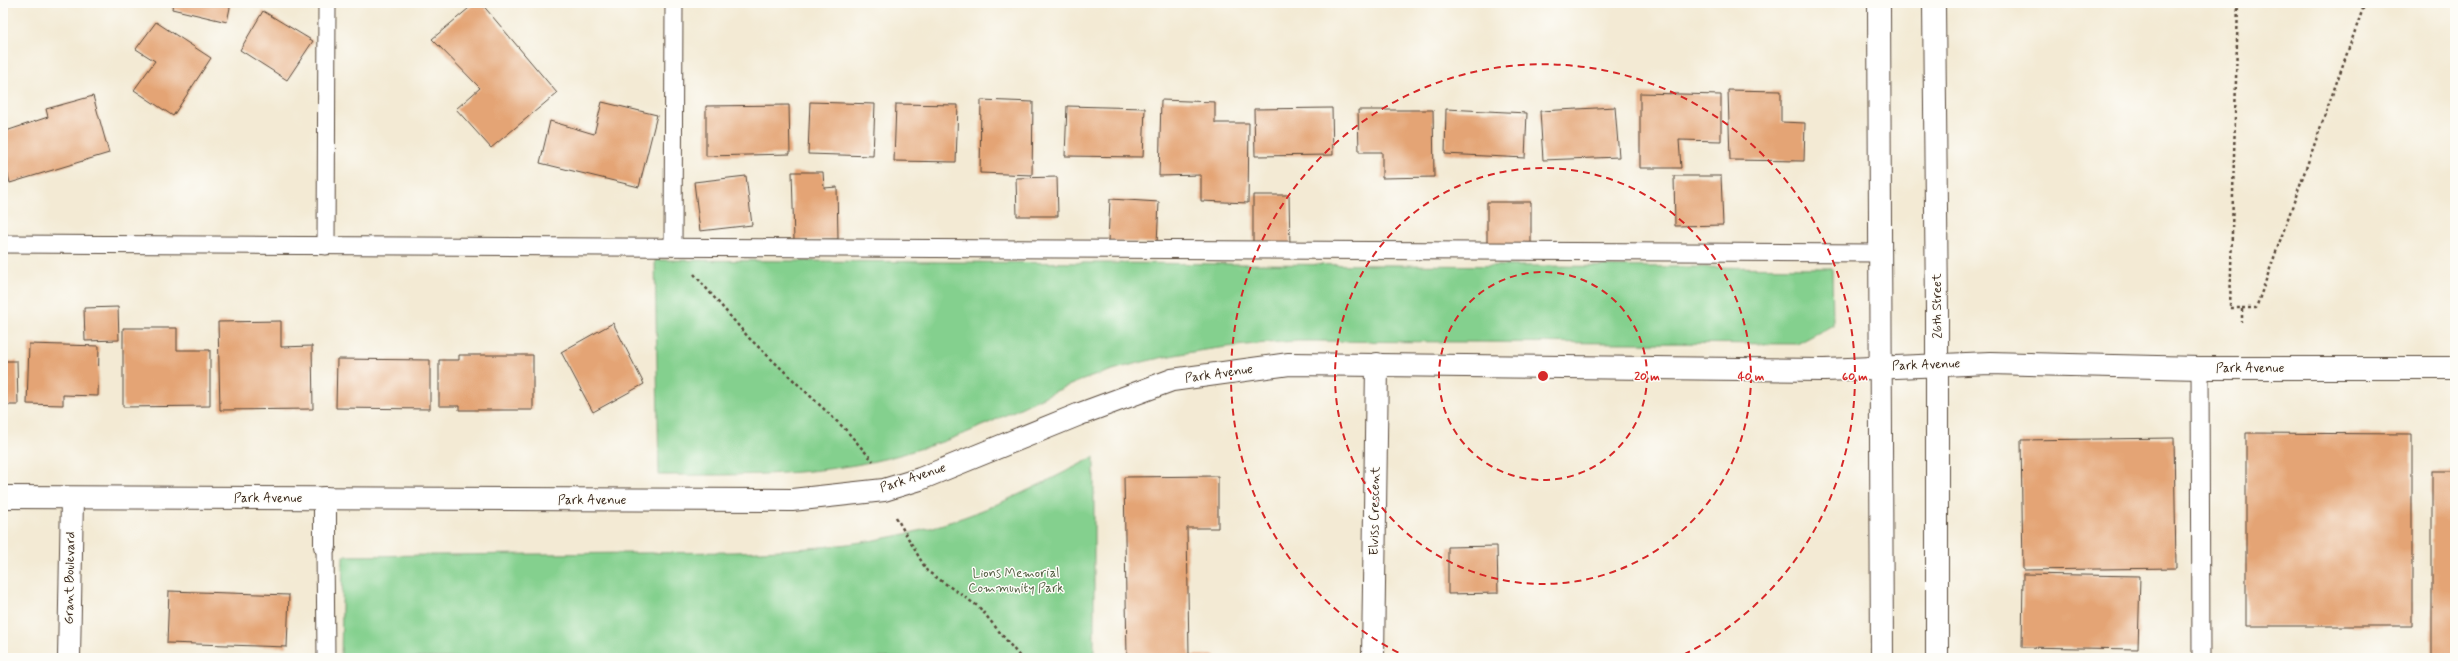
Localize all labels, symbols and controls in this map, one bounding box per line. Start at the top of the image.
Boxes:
street label: 26th Street [1929,273,1946,339]
street label: Park Avenue [1891,355,1961,375]
street label: Park Avenue [2216,360,2284,377]
street label: Park Avenue [1184,361,1254,387]
centre of rings [1536,369,1550,383]
text: 20 m [1634,369,1660,385]
text: 40 m [1738,369,1765,385]
text: 60 m [1842,369,1868,385]
street label: Park Avenue [878,459,948,497]
street label: Elviss Crescent [1366,466,1384,556]
street label: Park Avenue [234,490,302,507]
street label: Park Avenue [558,492,626,509]
street label: Grant Boulevard [61,531,79,625]
park label: Lions Memorial Community Park [968,565,1064,597]

